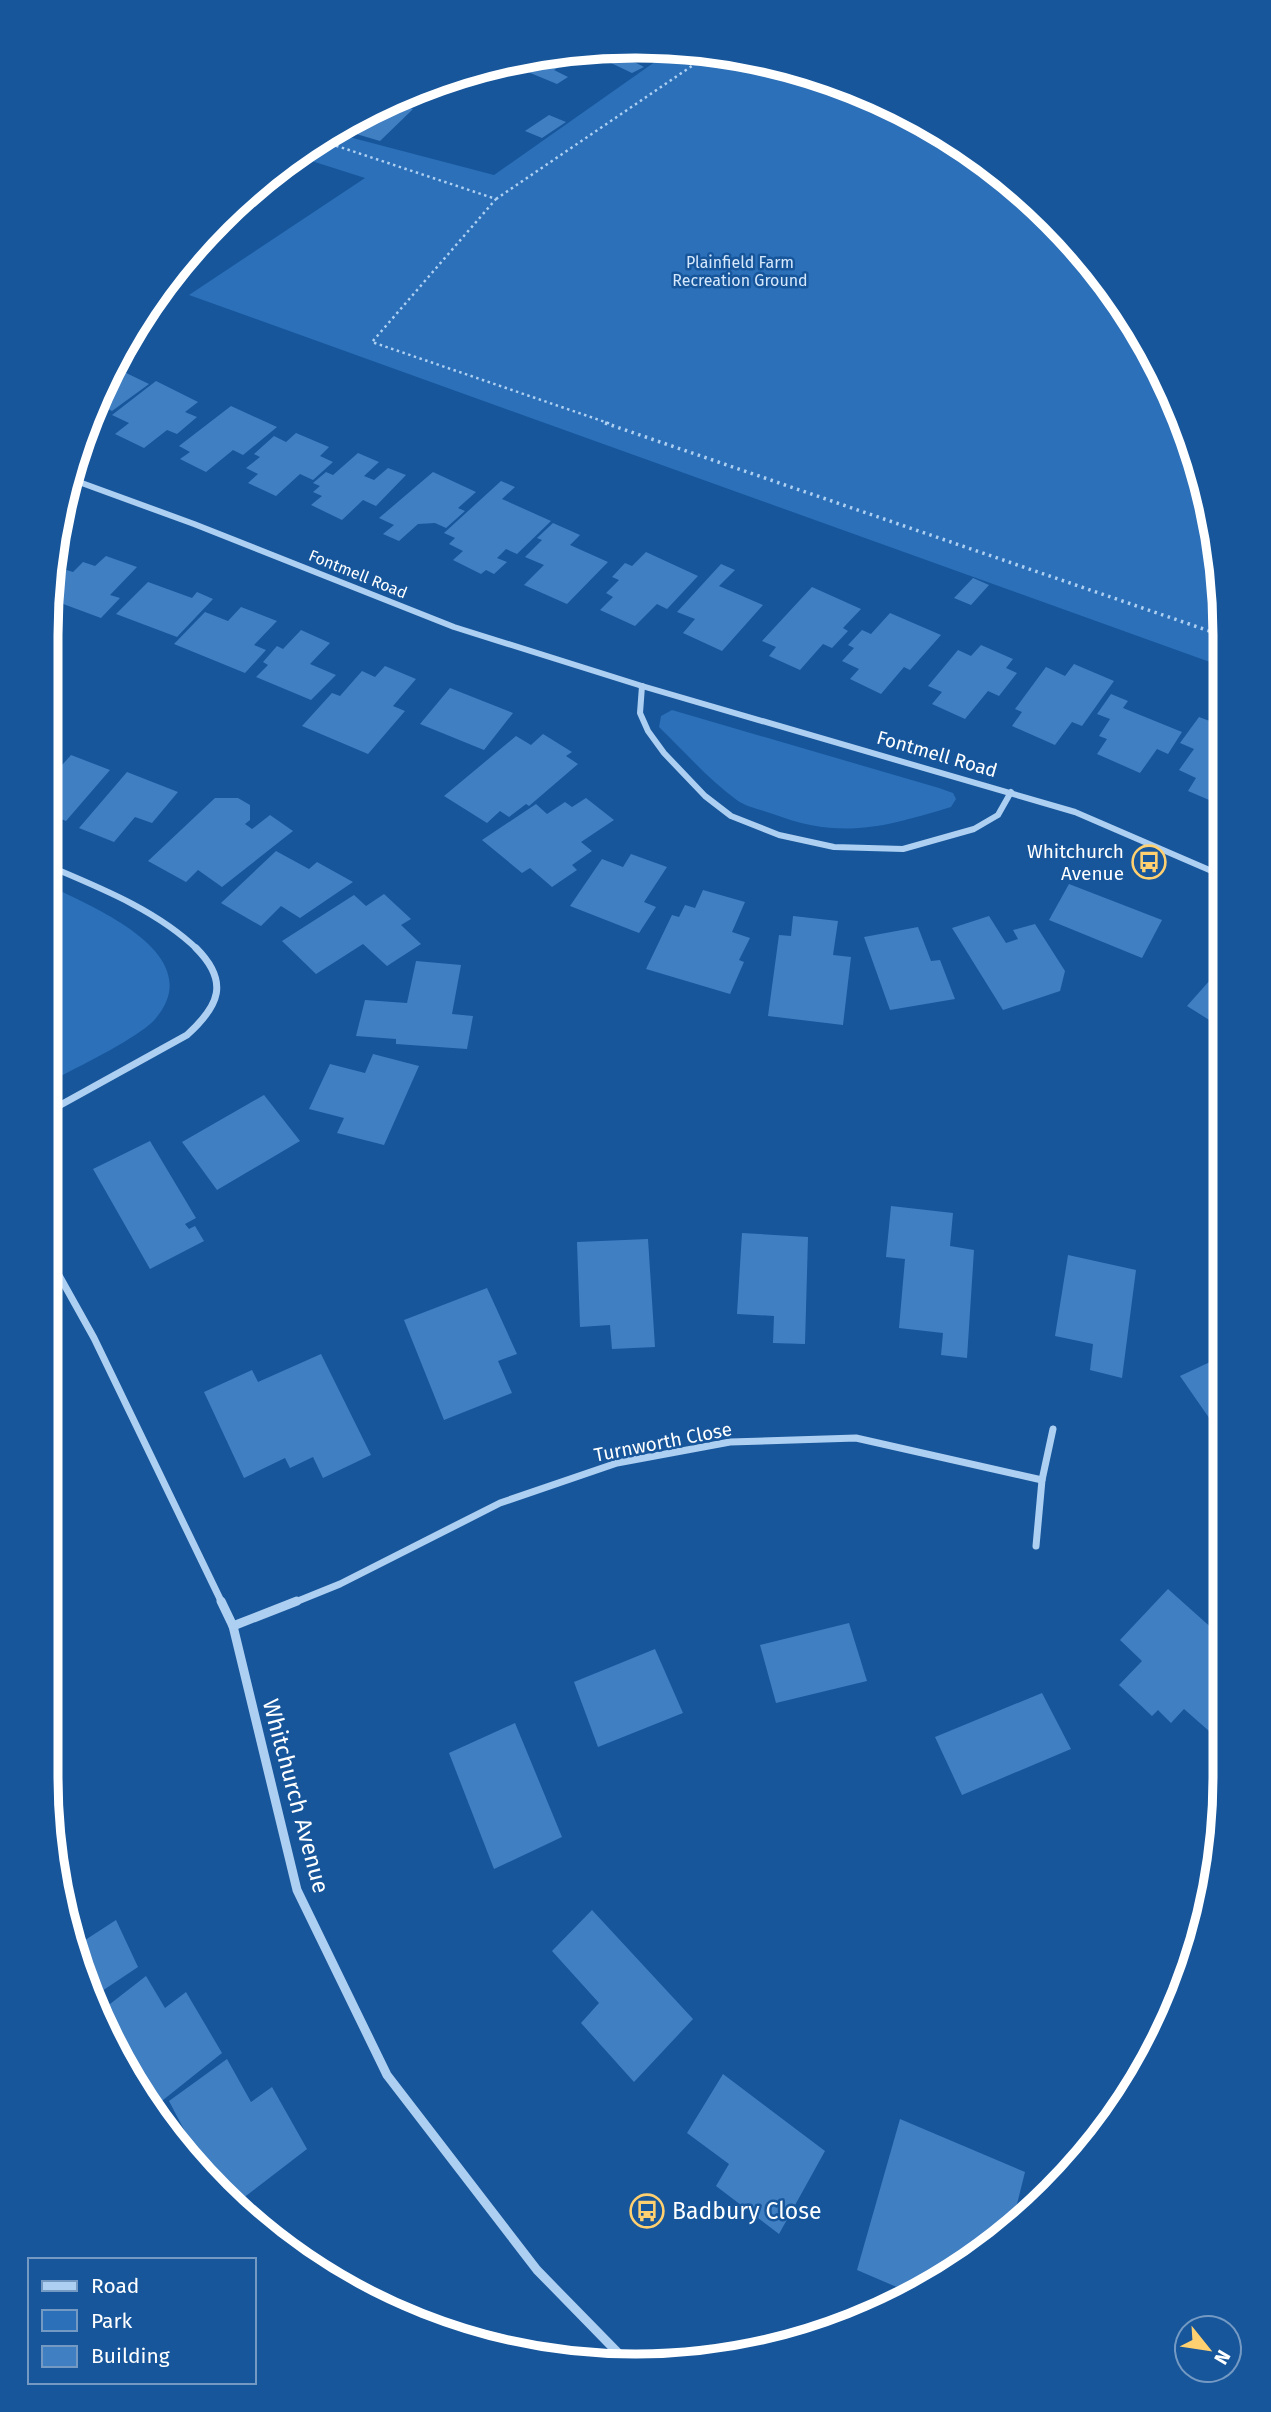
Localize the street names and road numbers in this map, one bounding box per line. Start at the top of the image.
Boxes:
street label: Fontmell Road [306,546,410,602]
street label: Fontmell Road [874,726,1000,782]
street label: Turnworth Close [592,1417,734,1467]
street label: Whitchurch Avenue [257,1696,335,1896]

